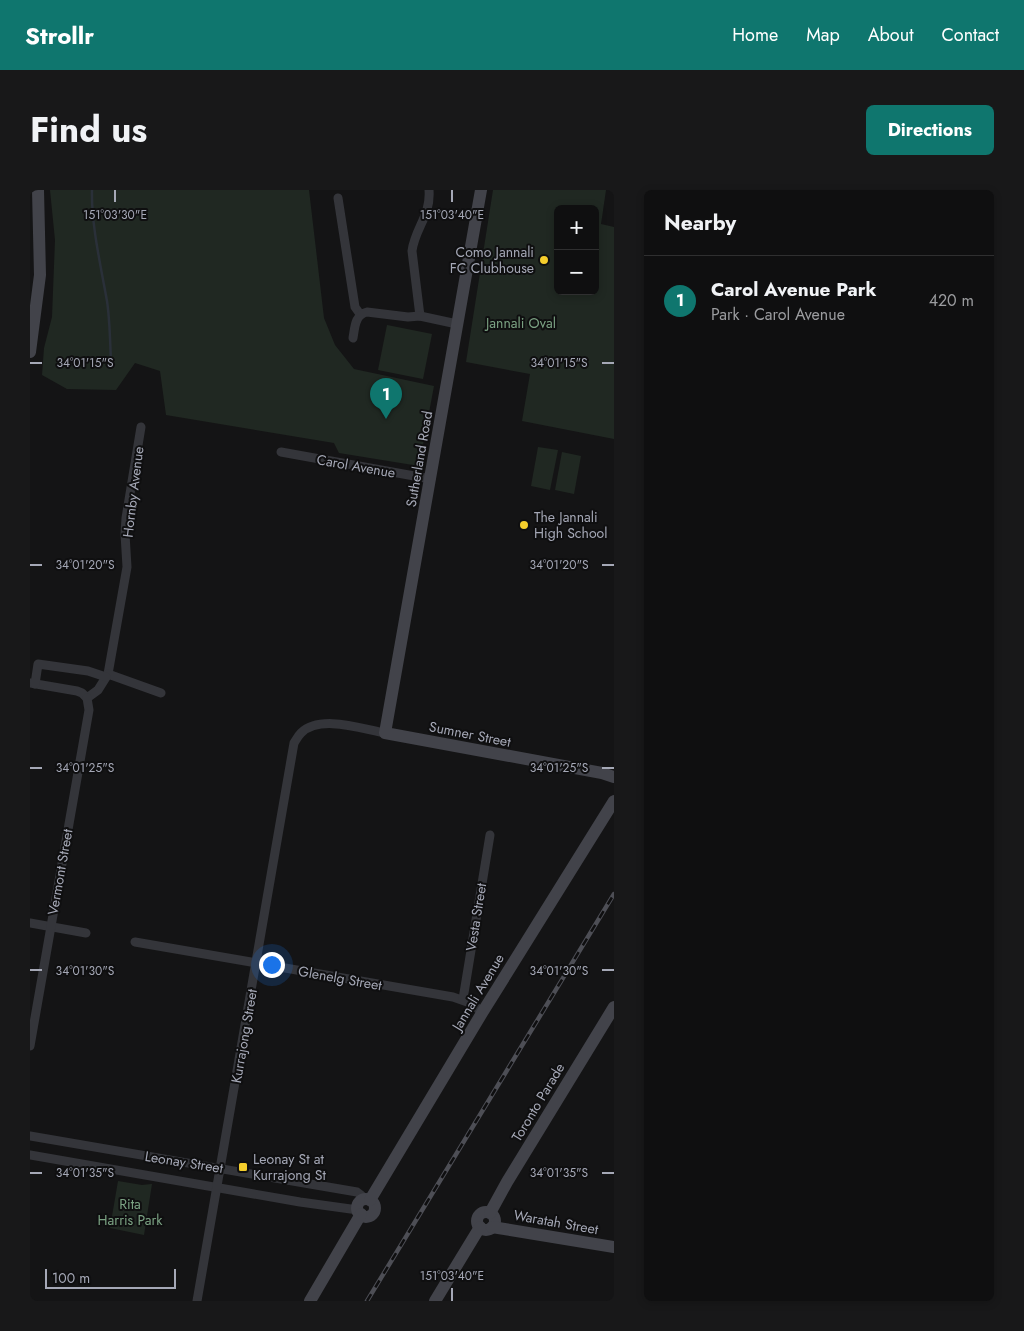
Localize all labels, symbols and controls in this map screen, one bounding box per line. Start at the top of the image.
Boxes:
text: Strollr [25,18,94,53]
text: Home [732,22,778,48]
text: Map [806,22,840,48]
text: About [868,22,913,48]
text: Contact [941,22,999,48]
text: Find us [30,105,147,155]
button: Directions [866,105,994,155]
map controls [554,205,599,295]
button: + [554,205,599,250]
text: 151°03'30"E [83,206,147,224]
text: 151°03'40"E [420,206,484,224]
text: Nearby [664,208,736,238]
place label: Como Jannali FC Clubhouse [450,242,534,278]
button: − [554,250,599,295]
marker: Como Jannali FC Clubhouse [538,254,550,266]
text: Carol Avenue Park [711,276,876,303]
text: 1 [676,289,684,312]
text: 420 m [929,289,974,312]
text: Park · Carol Avenue [711,303,845,326]
park label: Jannali Oval [484,313,556,333]
text: 34°01'15"S [56,354,114,372]
text: 34°01'15"S [530,354,588,372]
pin: 1 [370,378,402,419]
street label: Sutherland Road [401,409,437,509]
street label: Hornby Avenue [117,445,149,539]
street label: Carol Avenue [315,449,397,483]
place label: The Jannali High School [534,507,607,543]
marker: The Jannali High School [518,519,530,531]
text: 34°01'20"S [55,556,115,574]
text: 34°01'20"S [529,556,589,574]
street label: Sumner Street [427,716,513,752]
text: 34°01'25"S [56,759,115,777]
text: 34°01'25"S [530,759,589,777]
street label: Vermont Street [43,827,78,917]
street label: Vesta Street [461,881,491,952]
street label: Jannali Avenue [446,950,509,1036]
your location [259,952,285,978]
street label: Glenelg Street [297,961,384,995]
text: 34°01'30"S [56,962,115,980]
text: 34°01'30"S [530,962,589,980]
street label: Kurrajong Street [226,987,262,1085]
street label: Toronto Parade [507,1059,569,1145]
street label: Leonay Street [143,1146,225,1178]
place label: Leonay St at Kurrajong St [253,1149,327,1185]
marker: Leonay St at Kurrajong St [237,1161,249,1173]
text: 34°01'35"S [56,1164,115,1182]
text: 34°01'35"S [530,1164,589,1182]
park label: Rita Harris Park [98,1194,163,1230]
street label: Waratah Street [512,1205,601,1239]
scale bar [45,1266,176,1289]
text: 151°03'40"E [420,1267,484,1285]
text: 100 m [52,1268,90,1288]

